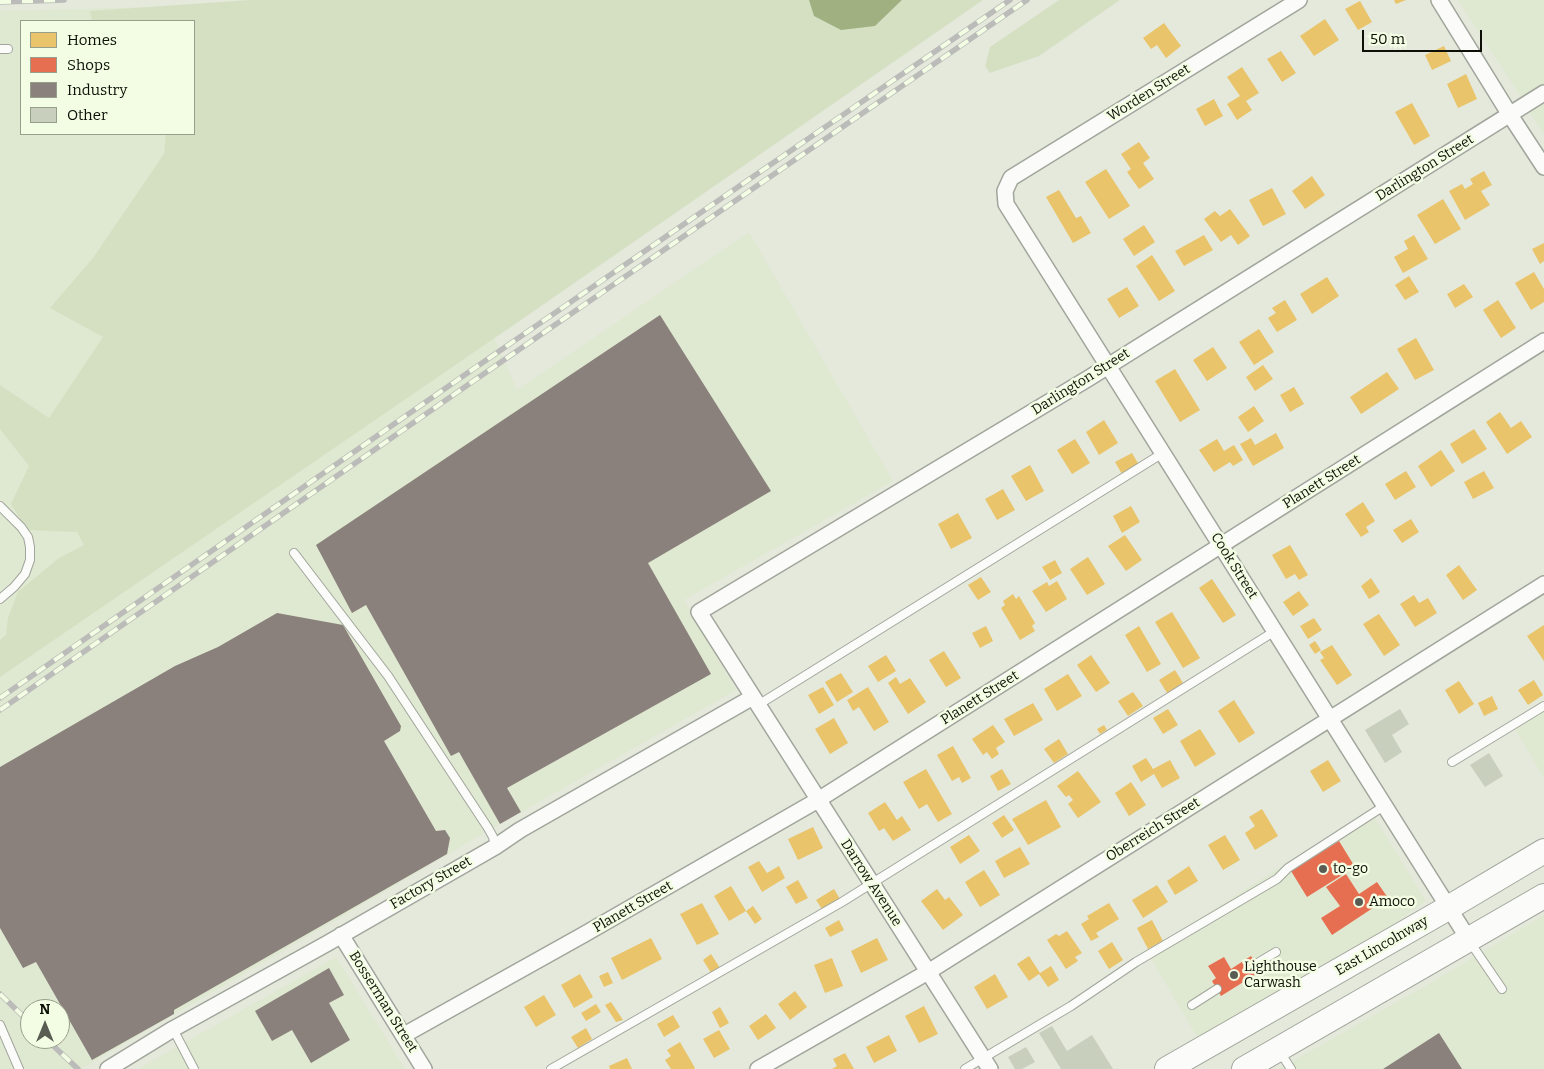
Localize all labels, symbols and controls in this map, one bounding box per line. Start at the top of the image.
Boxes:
legend [20,20,195,135]
scale bar [1364,20,1484,52]
text: 50 m [1370,30,1405,48]
text: Homes [67,31,117,49]
text: Shops [67,56,110,74]
street label: Worden Street [1105,61,1193,125]
text: Industry [67,81,127,99]
text: Other [67,106,108,124]
street label: Darlington Street [1373,131,1477,205]
street label: Darlington Street [1029,345,1133,419]
street label: Planett Street [1280,451,1364,513]
street label: Cook Street [1207,530,1261,602]
street label: Planett Street [938,667,1022,729]
street label: Oberreich Street [1103,794,1203,866]
street label: Darrow Avenue [837,836,905,930]
street label: Factory Street [387,853,475,913]
place label: to-go [1333,861,1368,877]
marker: to-go [1317,863,1329,875]
street label: Planett Street [590,878,676,936]
place label: Amoco [1369,894,1415,910]
marker: Amoco [1353,896,1365,908]
street label: East Lincolnway [1333,913,1431,979]
street label: Bosserman Street [345,948,421,1056]
place label: Lighthouse Carwash [1244,959,1317,992]
marker: Lighthouse Carwash [1228,969,1240,981]
north arrow [20,999,70,1049]
text: N [40,1001,50,1018]

